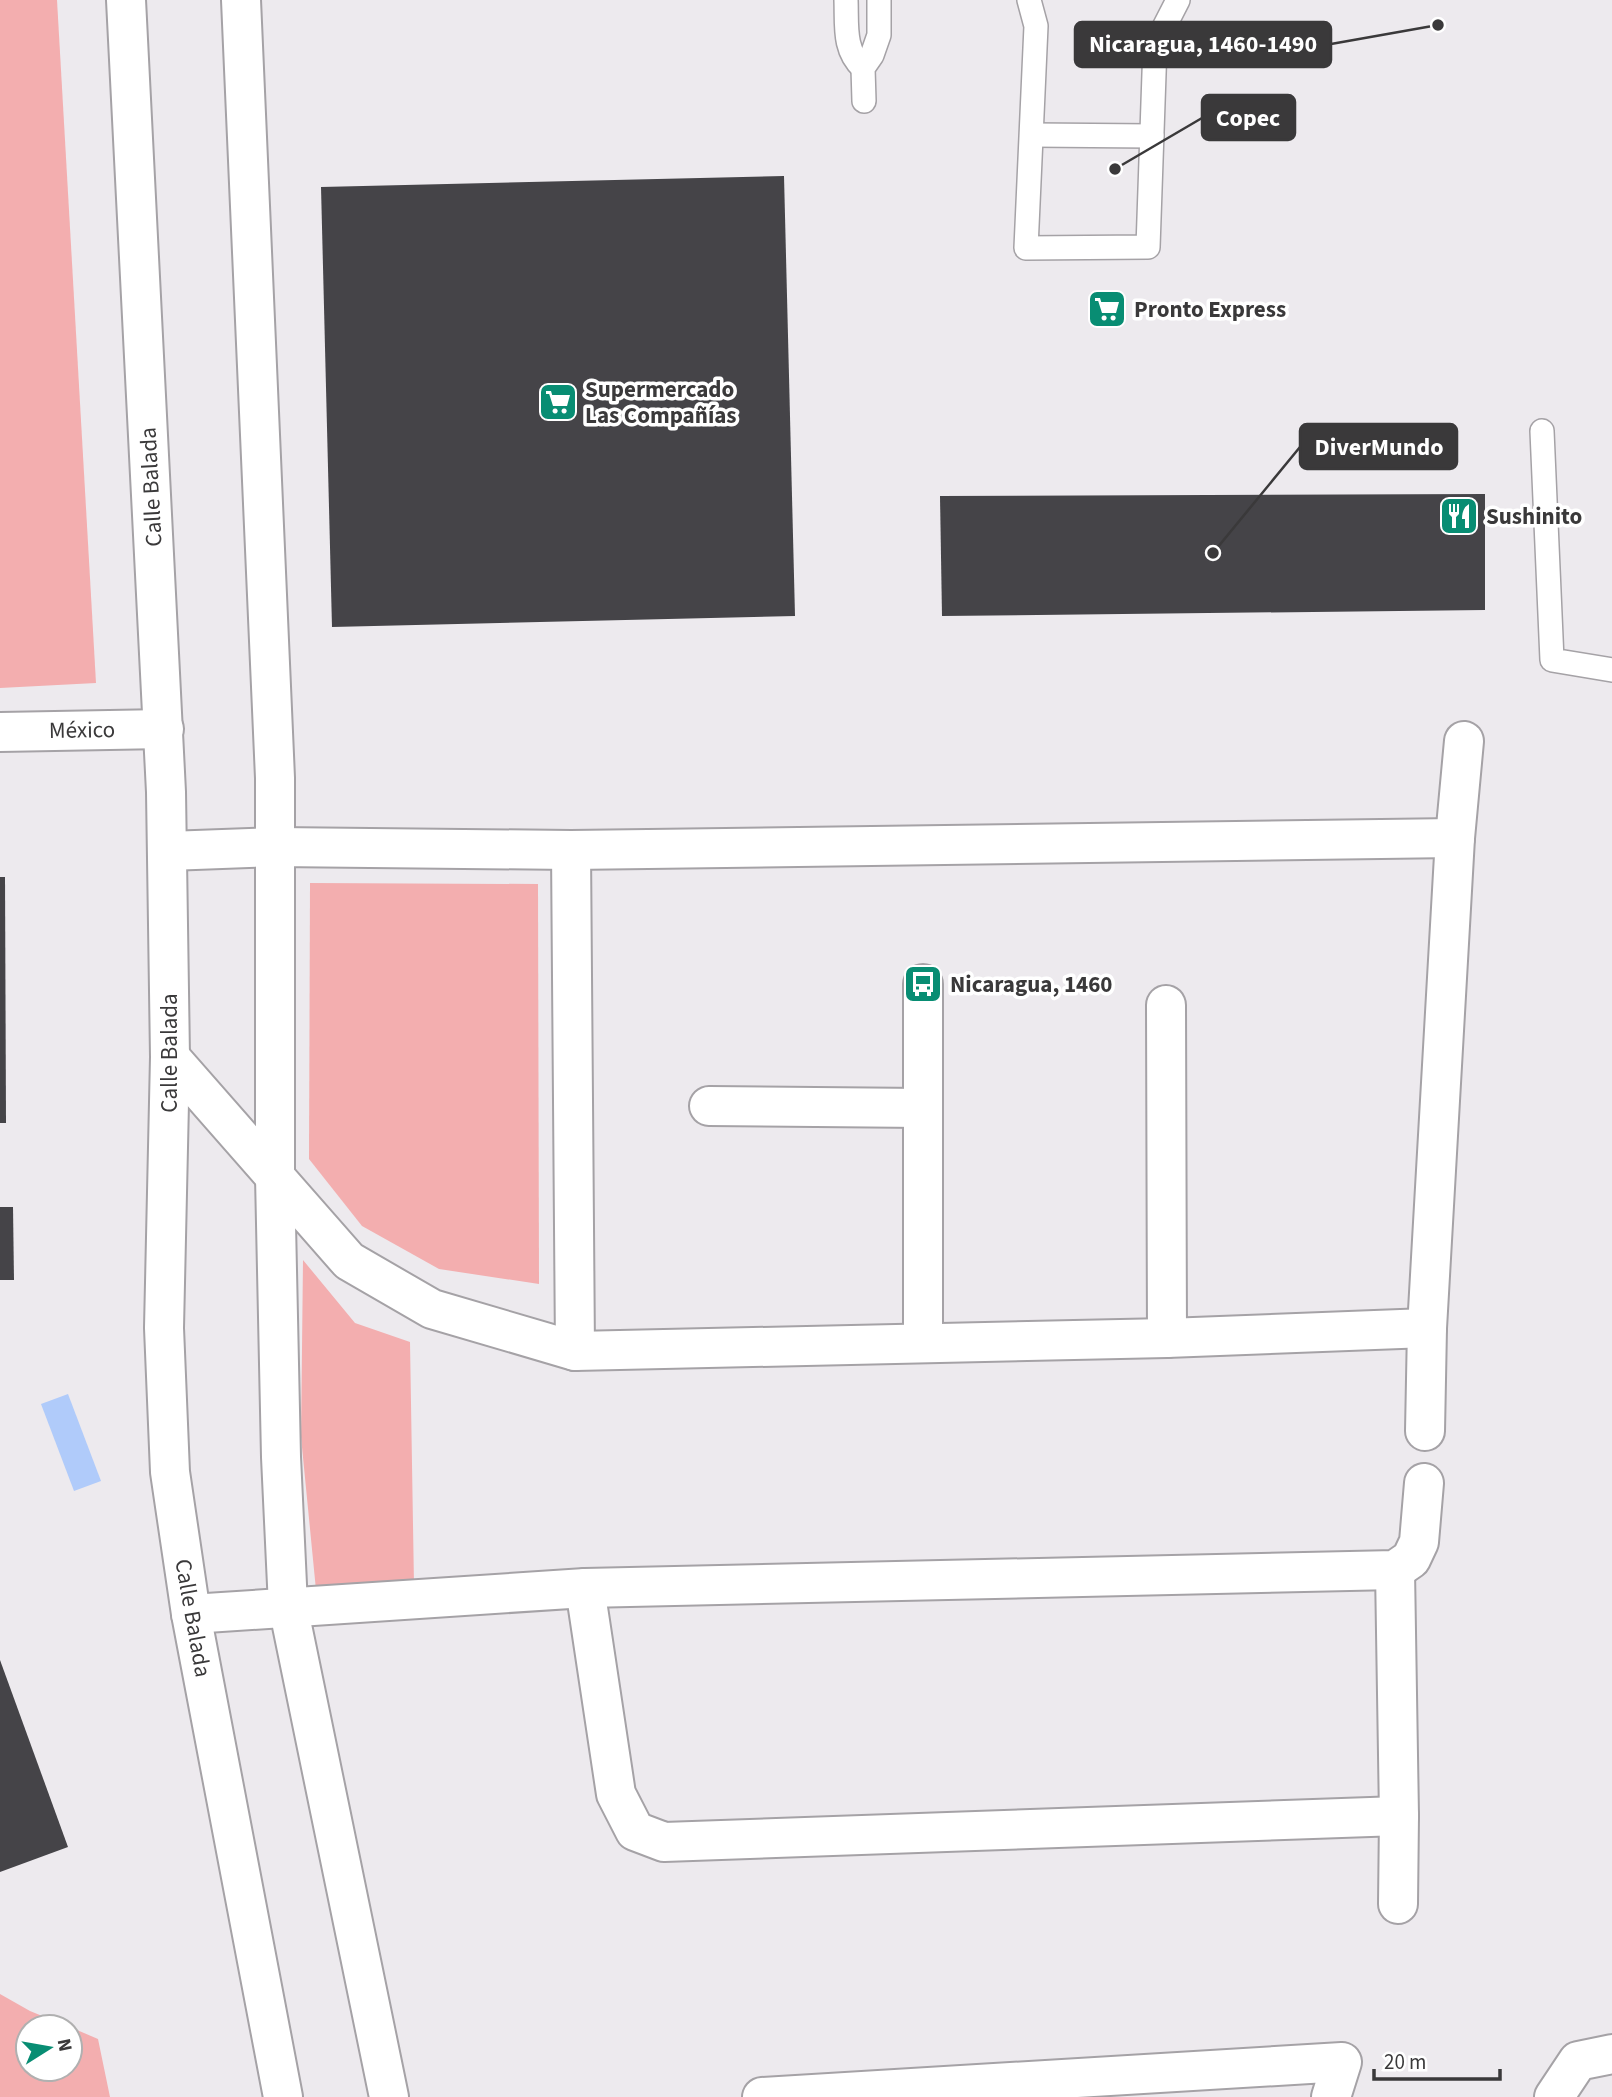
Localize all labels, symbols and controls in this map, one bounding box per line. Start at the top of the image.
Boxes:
callout: Nicaragua, 1460-1490 [1075,22,1331,67]
text: Nicaragua, 1460-1490 [1089,27,1317,62]
callout: Copec [1202,95,1295,140]
text: Copec [1216,101,1280,136]
supermarket icon: Pronto Express [1086,288,1128,330]
place label: Pronto Express [1134,293,1286,326]
place label: Supermercado Las Compañías [585,373,737,432]
supermarket icon: Supermercado Las Compañías [537,381,579,423]
callout: DiverMundo [1300,424,1457,469]
street label: Calle Balada [131,427,171,547]
text: DiverMundo [1315,430,1443,465]
restaurant icon: Sushinito [1438,495,1480,537]
place label: Sushinito [1486,500,1582,533]
street label: México [49,713,115,747]
bus stop icon: Nicaragua, 1460 [902,963,944,1005]
place label: Nicaragua, 1460 [950,968,1112,1001]
street label: Calle Balada [153,993,186,1113]
street label: Calle Balada [166,1556,220,1680]
north arrow [14,2013,84,2083]
text: N [50,2036,79,2054]
scale bar [1374,2038,1500,2082]
text: 20 m [1384,2047,1426,2077]

